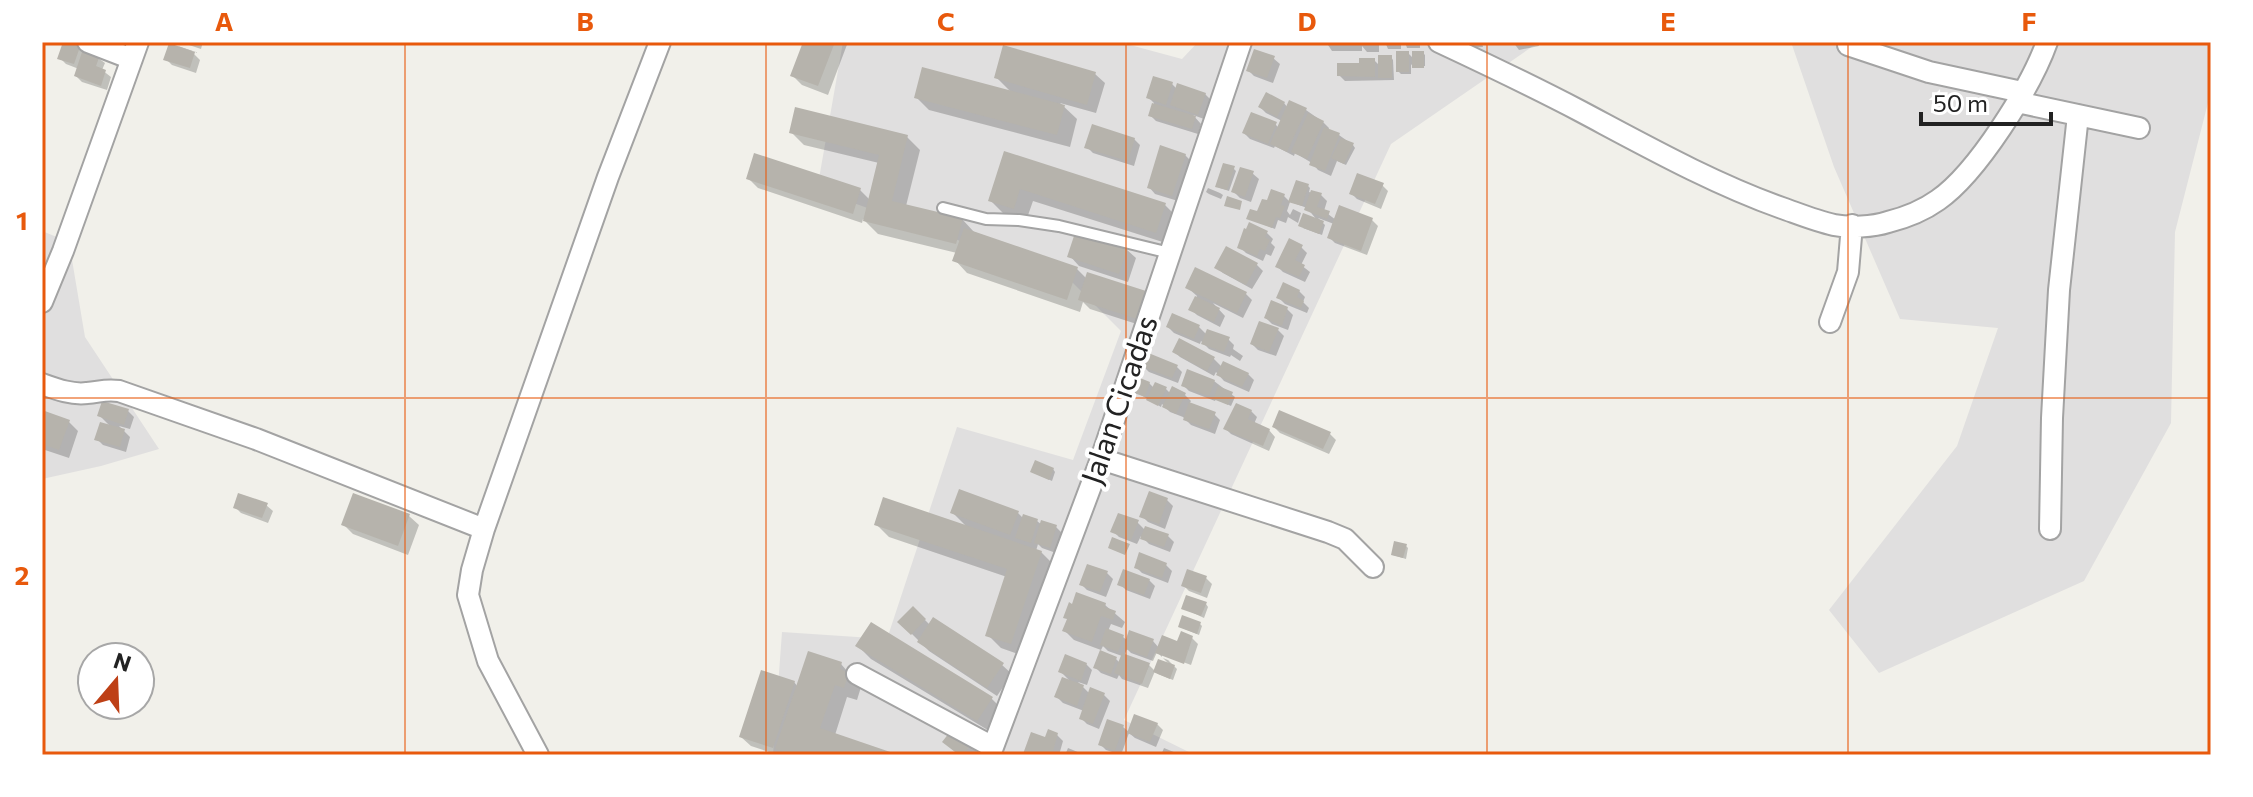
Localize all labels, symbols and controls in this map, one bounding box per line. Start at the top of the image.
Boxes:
text: A [215,5,234,36]
text: B [576,5,594,36]
text: C [937,5,955,36]
text: D [1297,5,1317,36]
text: E [1660,5,1676,36]
text: F [2021,5,2037,36]
scale bar [1921,76,2051,126]
text: 50 m [1933,88,1988,117]
text: 1 [16,204,28,235]
street label: Jalan Cicadas [1071,310,1164,488]
text: 2 [15,559,29,590]
north arrow [76,641,156,721]
text: N [110,646,135,677]

